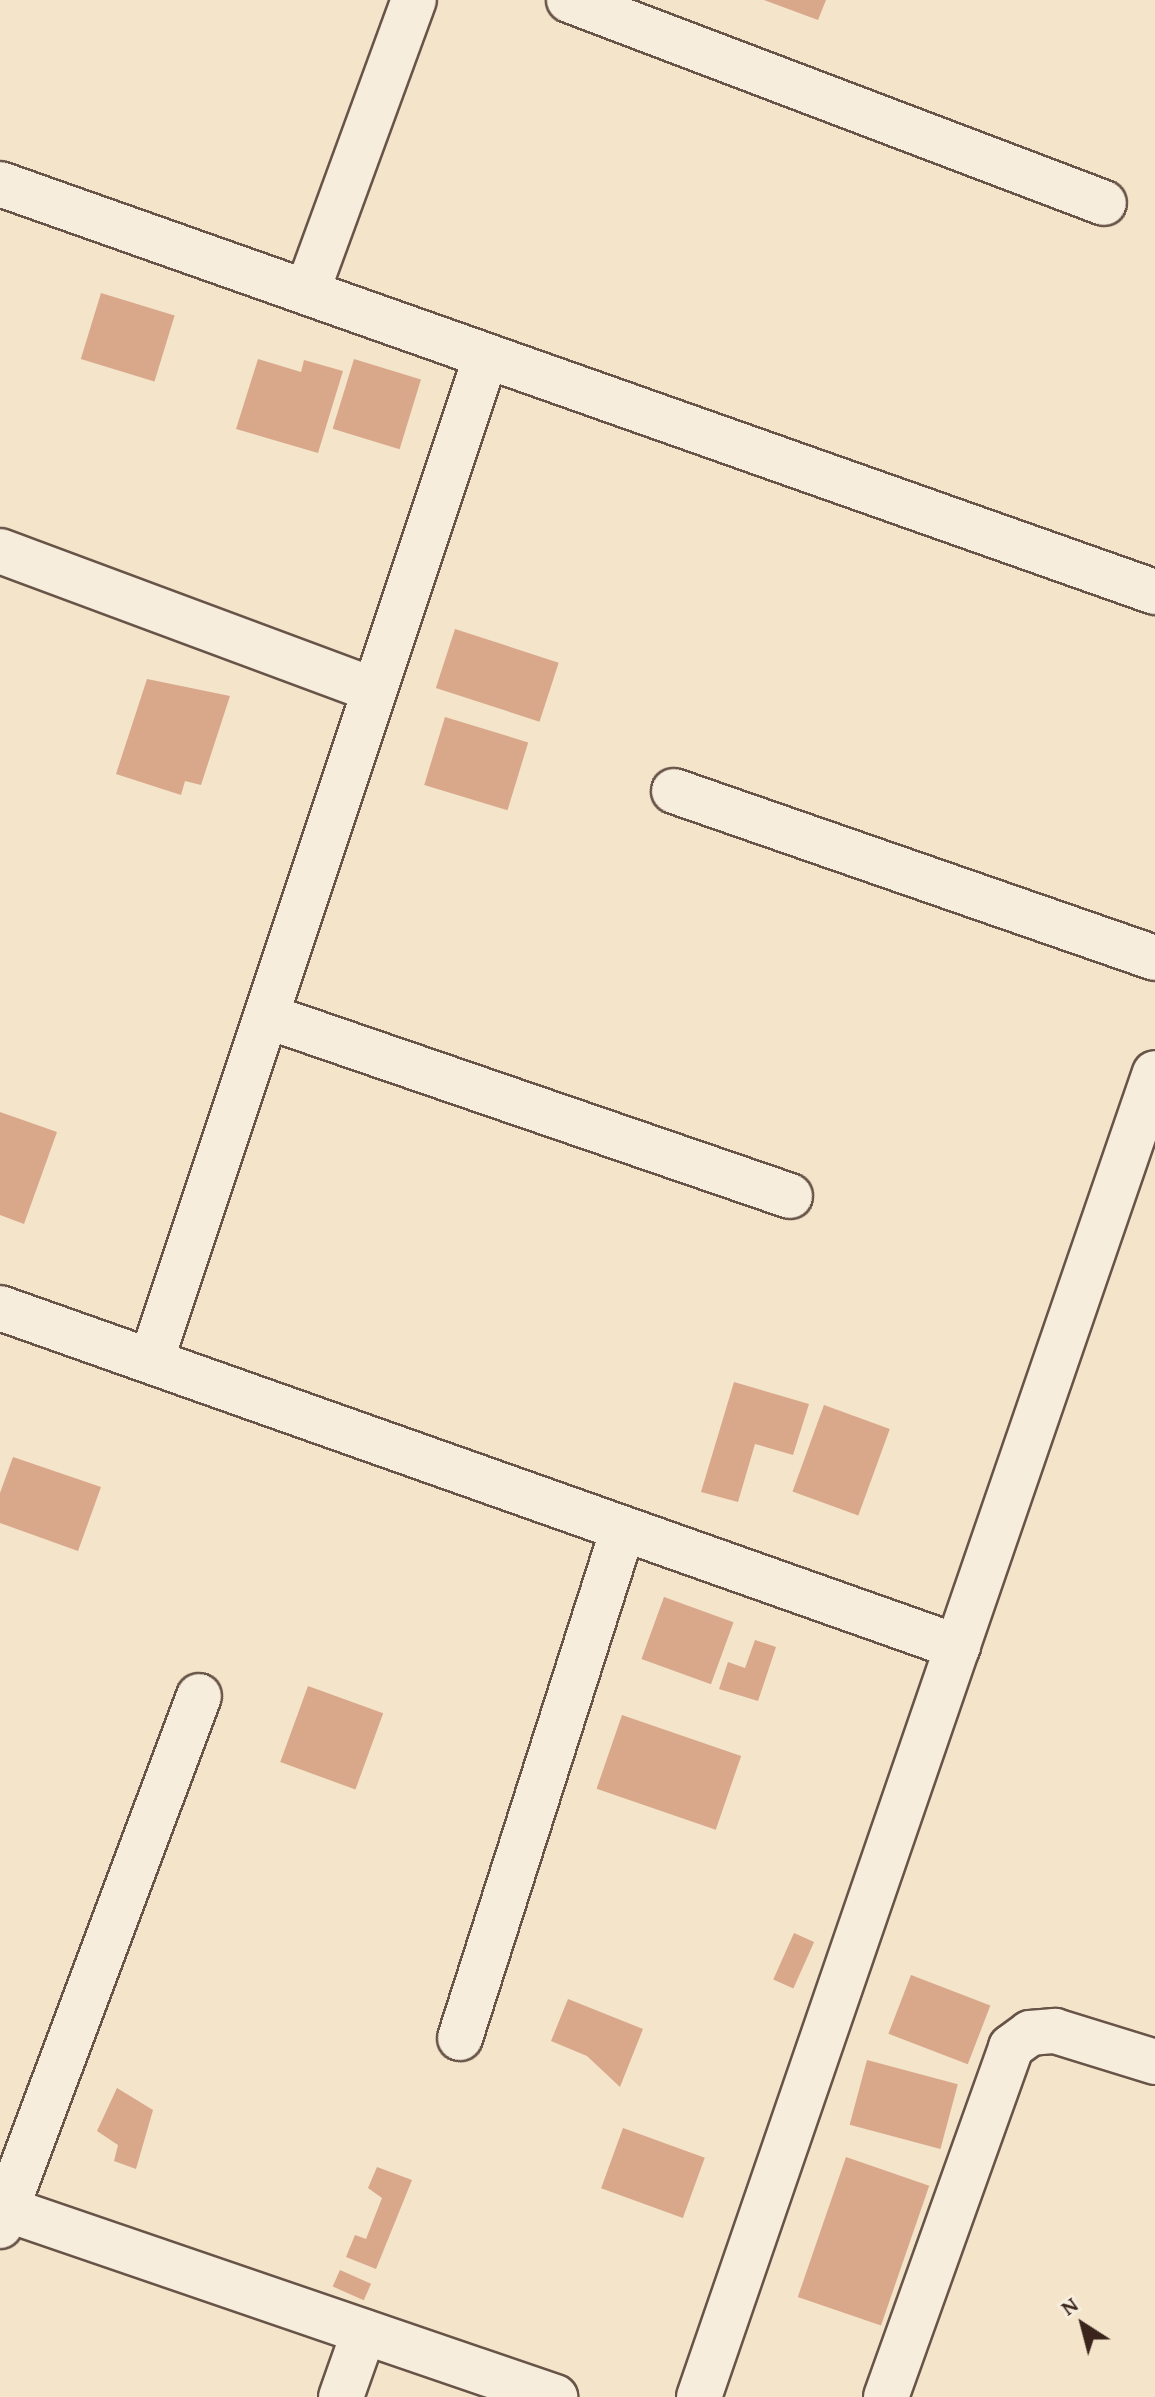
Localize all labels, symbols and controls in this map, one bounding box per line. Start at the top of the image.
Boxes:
north arrow [1043,2285,1123,2365]
text: N [1054,2288,1084,2323]

